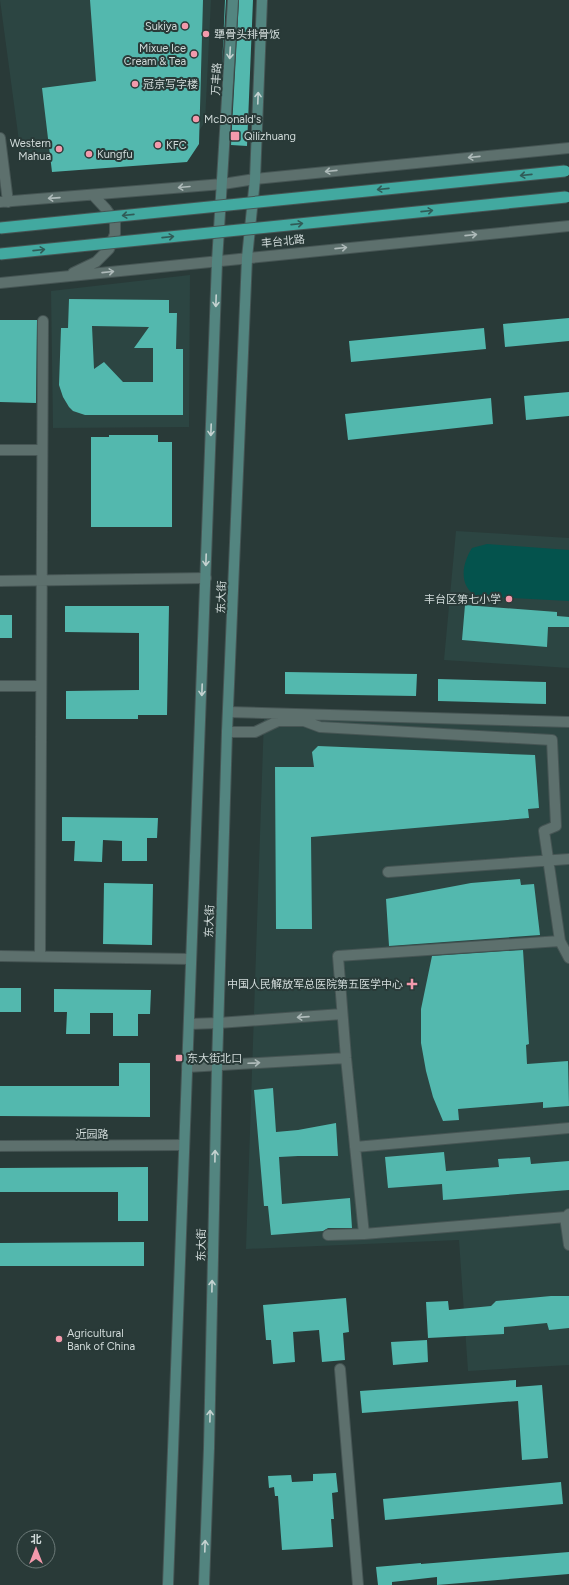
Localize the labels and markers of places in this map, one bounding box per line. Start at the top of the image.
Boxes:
place label: Sukiya [145,20,177,33]
marker: Sukiya [180,21,190,31]
place label: 犟骨头排骨饭 [214,28,280,41]
marker: 犟骨头排骨饭 [201,29,211,39]
place label: Mixue Ice Cream & Tea [124,42,186,68]
marker: Mixue Ice Cream & Tea [189,49,199,59]
place label: 冠京写字楼 [143,78,198,91]
marker: 冠京写字楼 [130,79,140,89]
place label: McDonald's [204,113,261,126]
marker: McDonald's [191,114,201,124]
marker: Qilizhuang [229,130,241,142]
place label: Qilizhuang [244,130,296,143]
place label: Western Mahua [10,137,51,163]
place label: KFC [166,139,187,152]
marker: KFC [153,140,163,150]
marker: Western Mahua [54,144,64,154]
place label: Kungfu [97,148,133,161]
marker: Kungfu [84,149,94,159]
place label: 丰台区第七小学 [424,593,501,606]
marker: 丰台区第七小学 [504,594,514,604]
place label: 中国人民解放军总医院第五医学中心 [227,978,403,991]
marker: 中国人民解放军总医院第五医学中心 [406,978,418,990]
place label: 东大街北口 [187,1052,242,1065]
marker: 东大街北口 [174,1053,184,1063]
place label: Agricultural Bank of China [67,1327,135,1353]
marker: Agricultural Bank of China [54,1334,64,1344]

